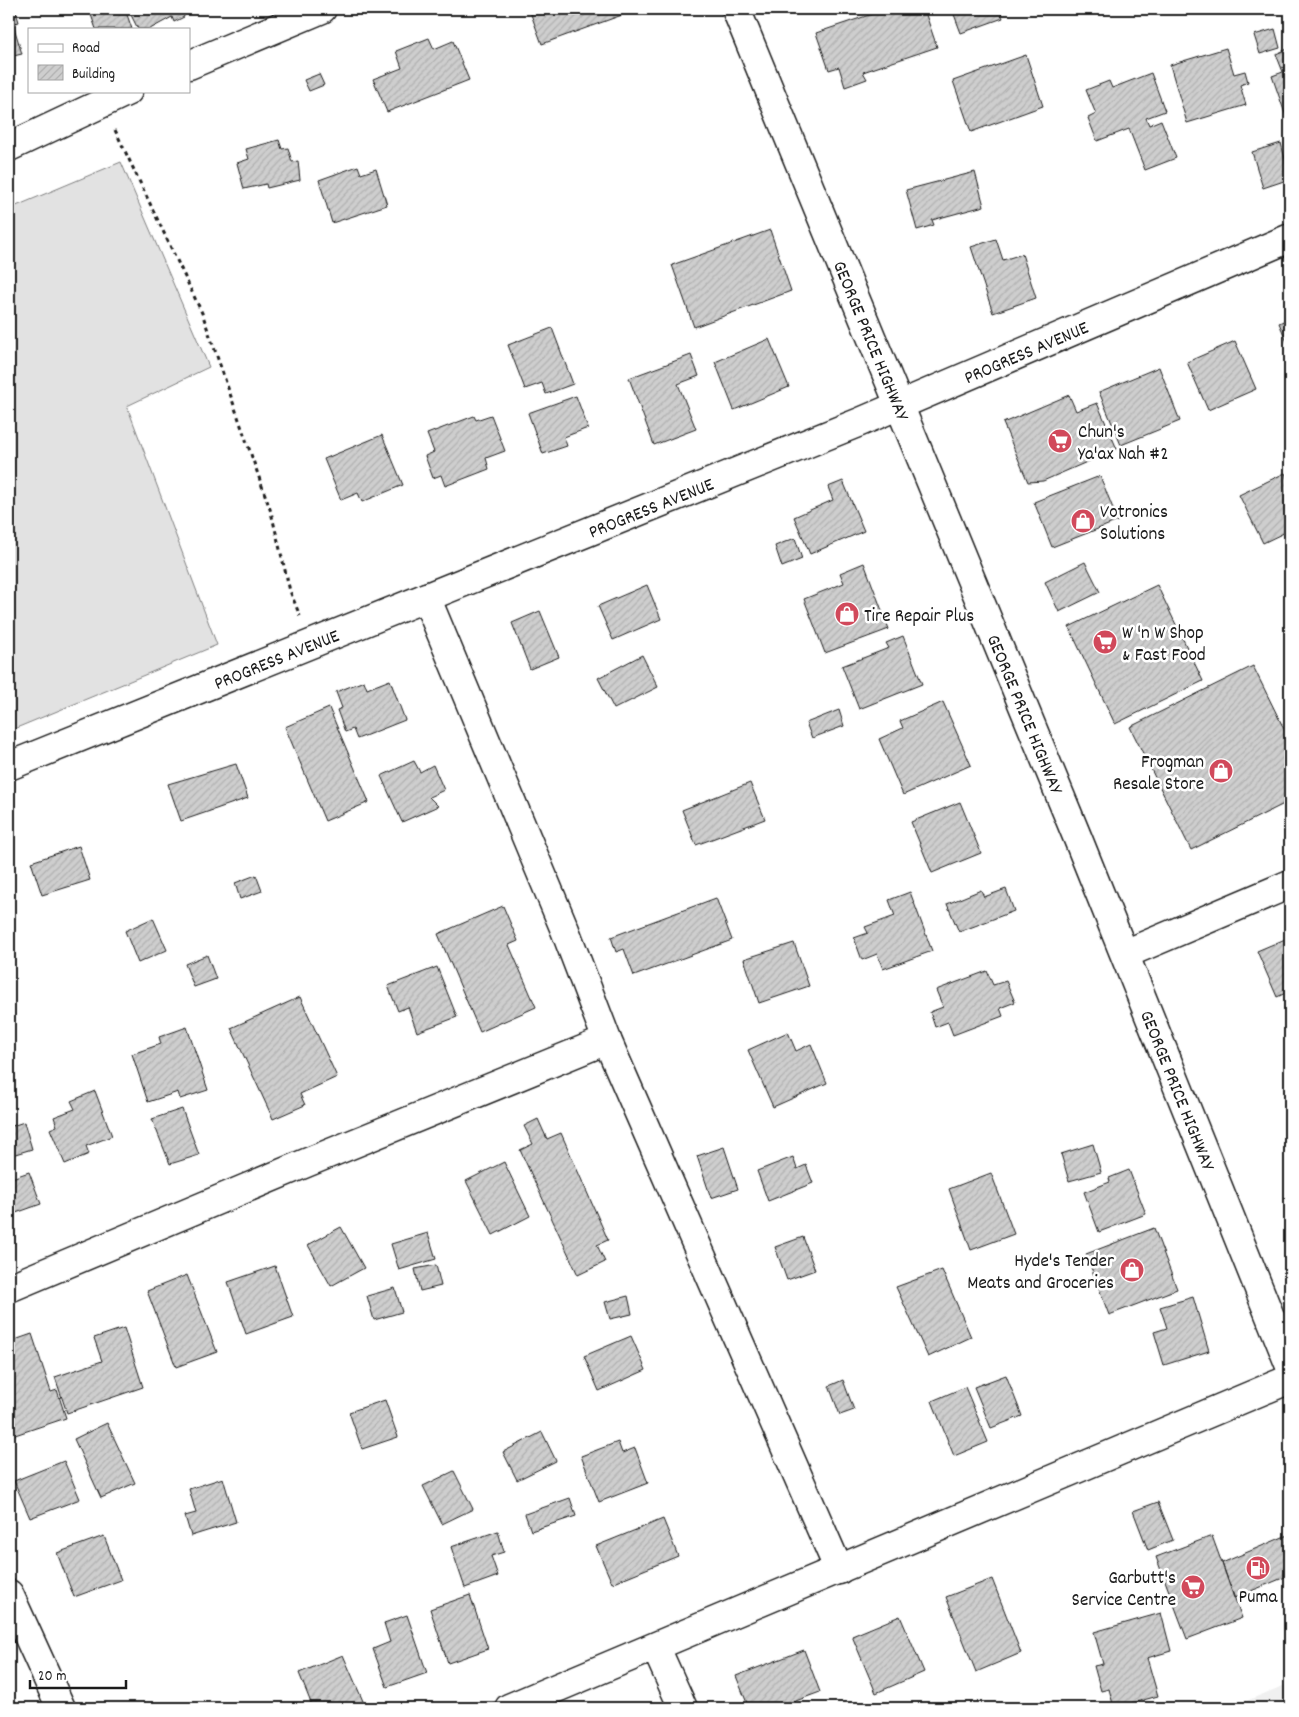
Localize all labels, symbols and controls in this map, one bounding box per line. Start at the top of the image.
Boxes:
legend [28,28,190,92]
text: Road [72,38,100,60]
text: Building [72,64,115,86]
street label: GEORGE PRICE HIGHWAY [824,257,914,426]
street label: PROGRESS AVENUE [961,316,1094,393]
place label: Chun's Ya'ax Nah #2 [1078,420,1168,469]
supermarket icon: Chun's Ya'ax Nah #2 [1047,428,1073,454]
street label: PROGRESS AVENUE [585,472,719,547]
place label: Votronics Solutions [1100,500,1168,549]
shop icon: Votronics Solutions [1070,508,1096,534]
shop icon: Tire Repair Plus [834,601,860,627]
place label: Tire Repair Plus [864,604,974,631]
place label: W 'n W Shop & Fast Food [1122,621,1206,670]
street label: PROGRESS AVENUE [211,624,344,699]
supermarket icon: W 'n W Shop & Fast Food [1092,629,1118,655]
street label: GEORGE PRICE HIGHWAY [978,631,1068,800]
place label: Frogman Resale Store [1113,750,1204,799]
shop icon: Frogman Resale Store [1208,758,1234,784]
street label: GEORGE PRICE HIGHWAY [1131,1007,1220,1176]
place label: Hyde's Tender Meats and Groceries [967,1249,1114,1298]
shop icon: Hyde's Tender Meats and Groceries [1119,1257,1145,1283]
fuel station icon: Puma [1245,1555,1271,1581]
place label: Garbutt's Service Centre [1072,1566,1176,1615]
supermarket icon: Garbutt's Service Centre [1180,1574,1206,1600]
place label: Puma [1239,1585,1278,1612]
scale bar [30,1657,126,1689]
text: 20 m [38,1666,66,1688]

